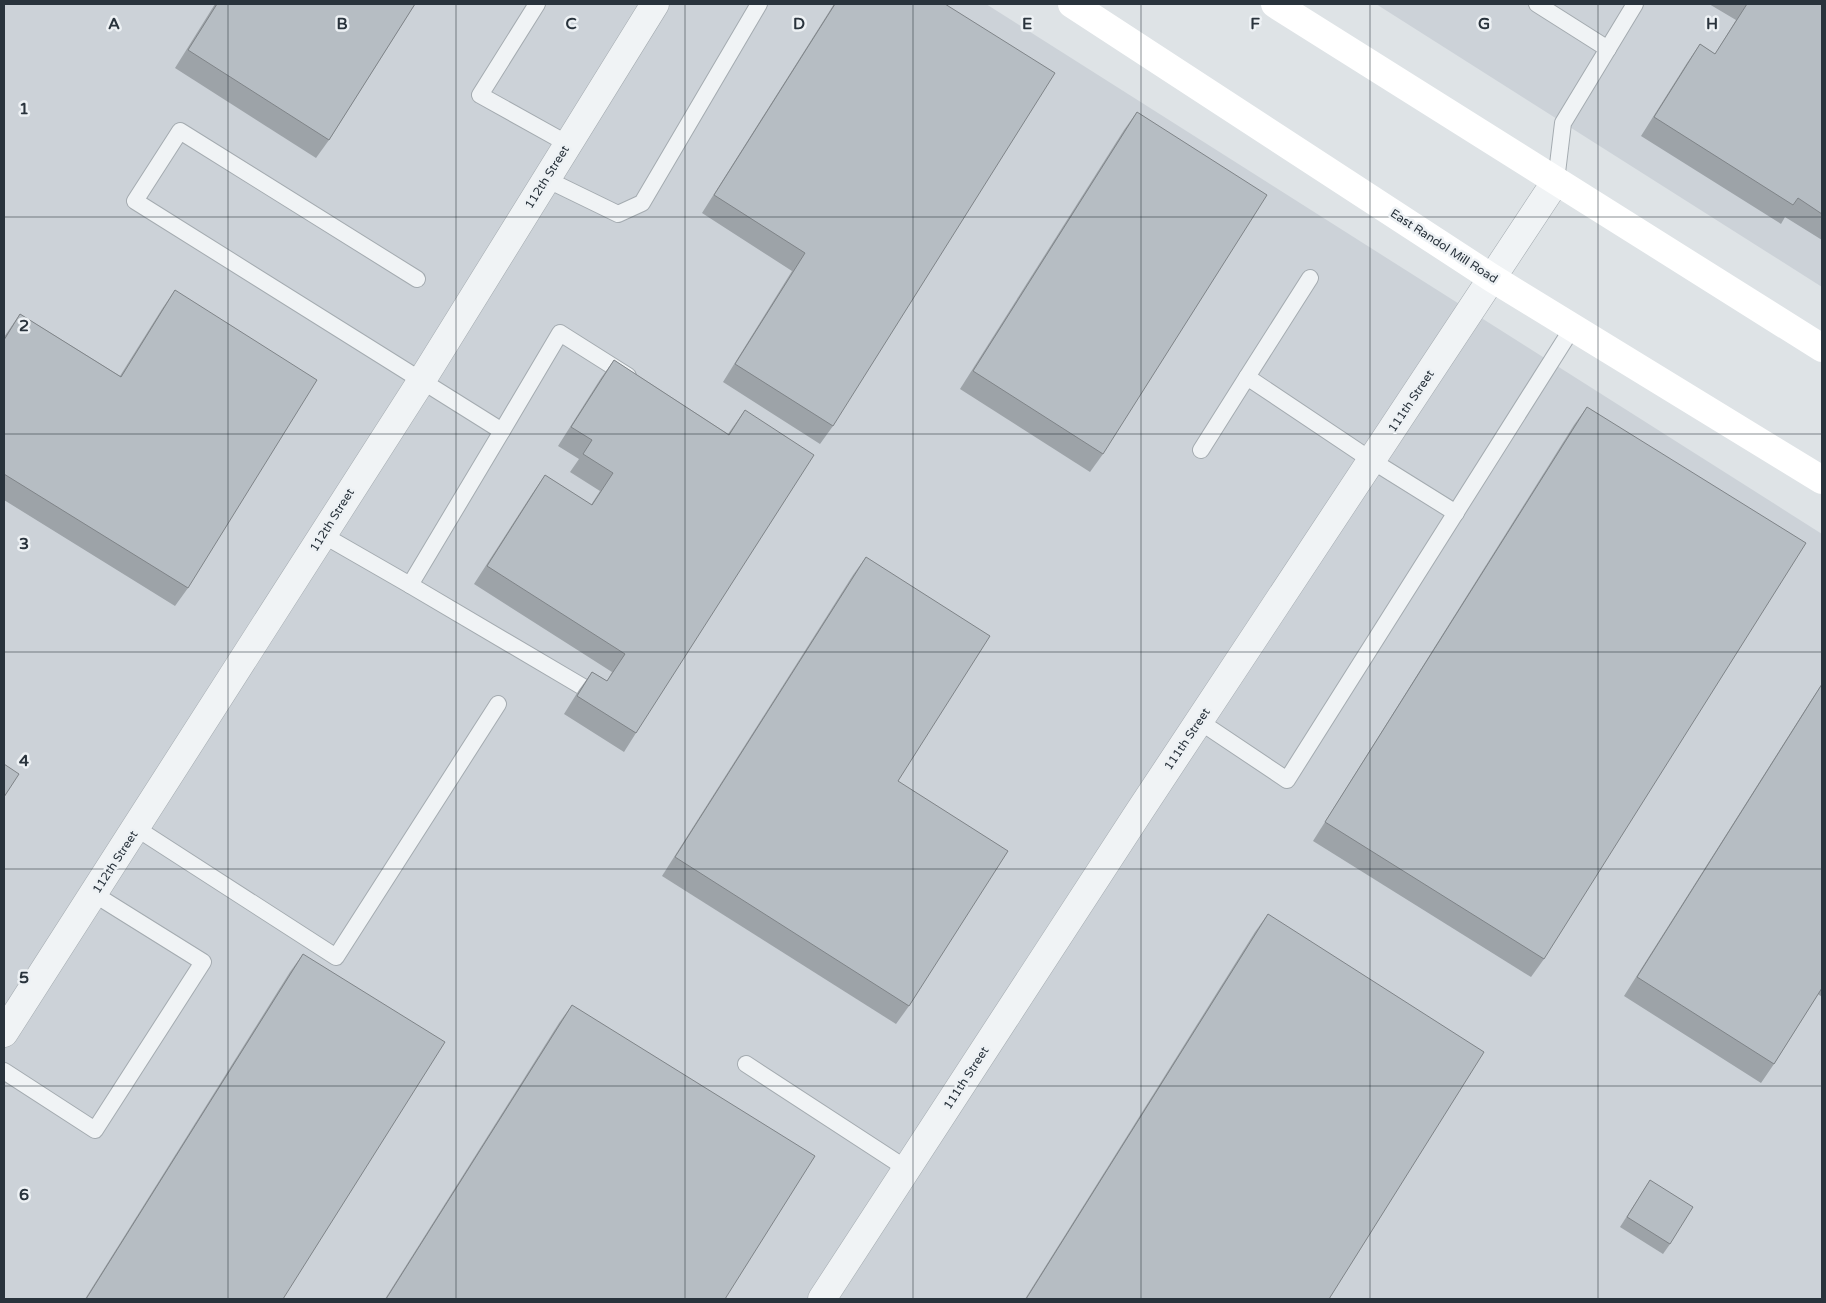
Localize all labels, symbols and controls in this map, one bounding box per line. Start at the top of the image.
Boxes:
text: A [108,14,120,34]
text: B [336,14,348,34]
text: C [565,14,577,34]
text: D [793,14,805,34]
text: E [1022,14,1032,34]
text: F [1250,14,1260,34]
text: G [1478,14,1490,34]
text: H [1706,14,1718,34]
text: 1 [19,99,29,119]
street label: 112th Street [522,142,572,211]
street label: East Randol Mill Road [1388,206,1500,286]
text: 2 [19,316,29,336]
street label: 111th Street [1385,367,1437,435]
street label: 112th Street [307,485,357,554]
text: 3 [19,534,29,554]
street label: 111th Street [1161,705,1213,773]
text: 4 [19,751,29,771]
street label: 112th Street [90,828,141,896]
text: 5 [19,968,29,988]
street label: 111th Street [941,1044,992,1112]
text: 6 [19,1185,29,1205]

